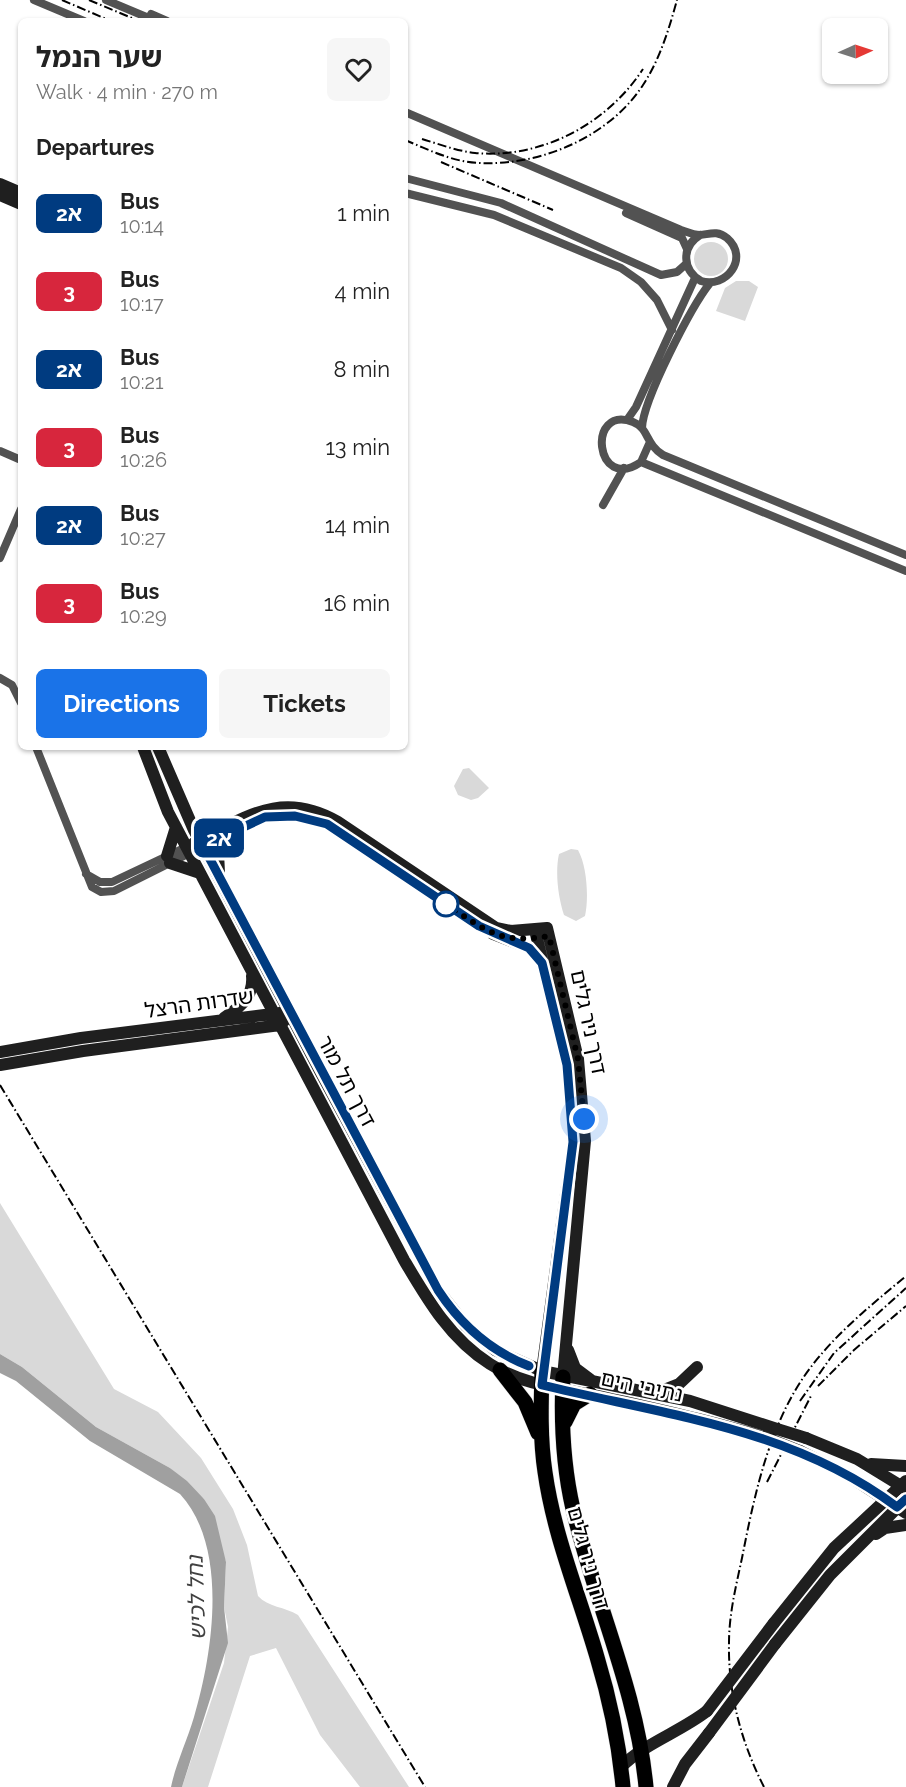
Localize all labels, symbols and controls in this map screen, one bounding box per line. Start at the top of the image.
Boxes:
north arrow [822,18,888,84]
map controls [822,18,888,84]
button: heart [327,38,390,101]
text: שער הנמל [36,41,163,74]
text: Walk · 4 min · 270 m [36,80,218,104]
text: Departures [36,134,154,160]
text: Bus [120,188,159,214]
text: 1 min [337,200,390,226]
text: 2א [56,201,82,226]
text: 10:14 [120,214,164,238]
text: Bus [120,266,159,292]
text: 4 min [335,278,390,304]
text: 3 [63,279,75,304]
text: 10:17 [120,292,164,316]
text: Bus [120,344,159,370]
text: 8 min [334,356,390,382]
text: 2א [56,357,82,382]
text: 10:21 [120,370,164,394]
text: Bus [120,422,159,448]
text: 13 min [325,434,390,460]
text: 3 [63,435,75,460]
text: 10:26 [120,448,167,472]
text: Bus [120,500,159,526]
text: 14 min [325,512,390,538]
text: 2א [56,513,82,538]
text: 10:27 [120,526,166,550]
text: Bus [120,578,159,604]
text: 16 min [324,590,390,616]
text: 3 [63,591,75,616]
text: 10:29 [120,604,167,628]
button: Directions [36,669,207,738]
button: Tickets [219,669,390,738]
line badge: 2א [192,818,246,858]
text: 2א [206,826,232,851]
unlabelled marker [433,891,459,917]
street label: דרך ניר גלים [566,967,612,1077]
street label: שדרות הרצל [143,983,255,1023]
street label: דרך תל מור [313,1031,381,1131]
your location [569,1104,599,1134]
street label: נתיבי הים [599,1365,685,1407]
street label: דרך ניר גלים [562,1503,616,1613]
water label: נחל לכיש [181,1554,210,1641]

